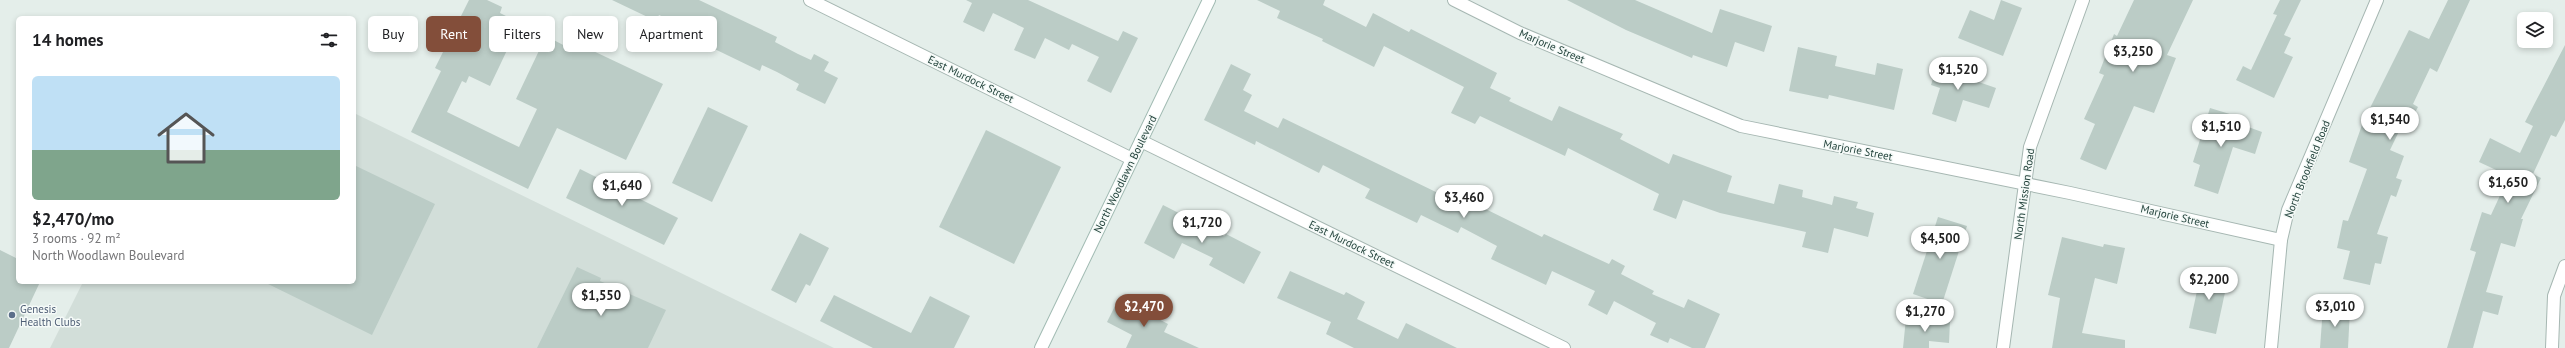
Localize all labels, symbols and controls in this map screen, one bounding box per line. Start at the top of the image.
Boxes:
map controls [2517,12,2553,48]
button: layers [2517,12,2553,48]
chip: Buy [368,16,418,52]
chip: Rent [426,16,481,52]
chip: Filters [489,16,555,52]
chip: New [563,16,618,52]
chip: Apartment [626,16,717,52]
street label: Marjorie Street [1517,26,1587,66]
text: 14 homes [32,29,103,51]
icon: filters [318,29,340,51]
pin: $3,250 [2100,39,2166,73]
text: $3,250 [2113,43,2153,60]
street label: East Murdock Street [926,52,1016,106]
pin: $1,520 [1925,57,1991,91]
text: $1,520 [1938,61,1978,78]
icon: home [150,102,222,174]
pin: $1,540 [2357,107,2423,141]
text: $1,540 [2370,111,2410,128]
street label: North Woodlawn Boulevard [1090,113,1160,235]
pin: $1,510 [2188,114,2254,148]
text: $1,510 [2201,118,2241,135]
street label: North Brookfield Road [2281,118,2333,220]
street label: Marjorie Street [1822,136,1894,164]
street label: North Mission Road [2011,147,2037,241]
pin: $1,650 [2475,170,2541,204]
pin: $1,640 [589,173,655,207]
text: $1,650 [2488,174,2528,191]
text: $1,640 [602,177,642,194]
pin: $3,460 [1431,185,1497,219]
text: $3,460 [1444,189,1484,206]
street label: Marjorie Street [2139,201,2211,231]
text: $2,470/mo [32,208,114,230]
pin: $1,720 [1169,210,1235,244]
text: $1,720 [1182,214,1222,231]
street label: East Murdock Street [1307,217,1397,271]
pin: $4,500 [1907,226,1973,260]
text: 3 rooms · 92 m² [32,230,121,247]
text: $4,500 [1920,230,1960,247]
text: North Woodlawn Boulevard [32,247,185,264]
pin: $2,200 [2176,267,2242,301]
text: $2,200 [2189,271,2229,288]
pin: $1,550 [568,283,634,317]
text: $1,550 [581,287,621,304]
pin: $2,470 [1111,294,1177,328]
pin: $3,010 [2302,294,2368,328]
text: $2,470 [1124,298,1164,315]
text: $3,010 [2315,298,2355,315]
pin: $1,270 [1892,299,1958,333]
place label: Genesis Health Clubs [20,302,81,329]
text: $1,270 [1905,303,1945,320]
marker: Genesis Health Clubs [7,310,17,320]

